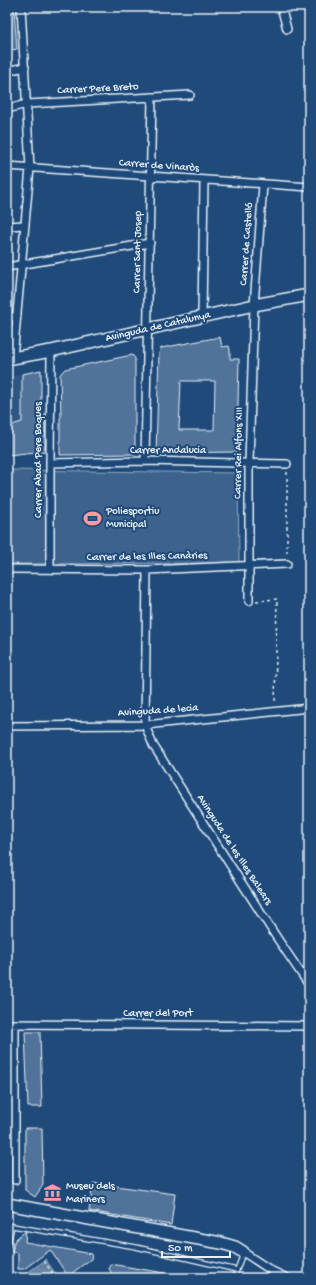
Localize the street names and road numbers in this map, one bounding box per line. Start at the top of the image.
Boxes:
street label: Carrer Pere Breto [57,81,139,97]
street label: Carrer de Vinaròs [119,157,200,175]
street label: Carrer de Castelló [238,202,256,286]
street label: Carrer Sant Josep [131,210,145,293]
street label: Avinguda de Catalunya [104,309,212,345]
street label: Carrer Abad Pere Boques [33,401,45,518]
street label: Carrer Rei Alfons XIII [231,406,246,499]
street label: Carrer Andalucia [130,445,207,457]
street label: Carrer de les Illes Canàries [87,550,208,564]
street label: Avinguda de lecia [117,702,199,720]
street label: Avinguda de les Illes Balears [194,793,275,908]
street label: Carrer del Port [123,1008,194,1020]

